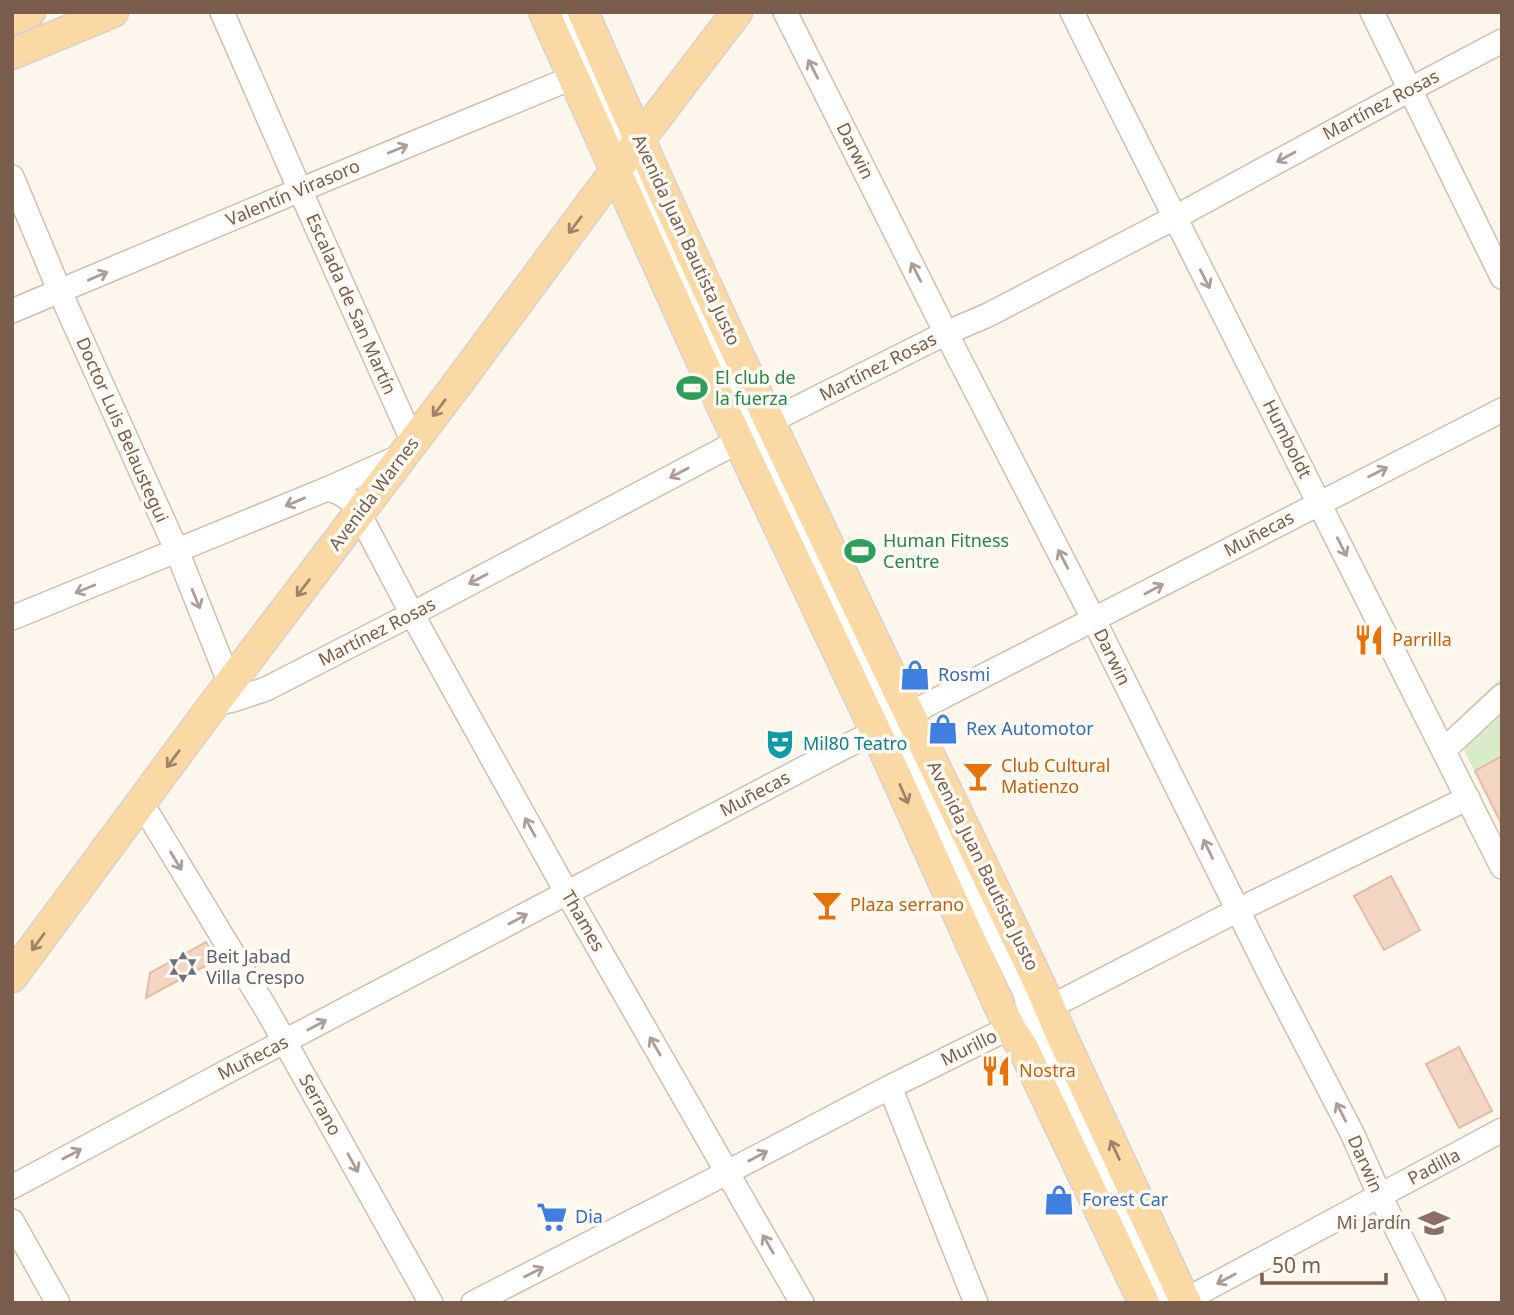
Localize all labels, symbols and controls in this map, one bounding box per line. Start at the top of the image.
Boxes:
one-way arrow [806,59,820,80]
street label: Martínez Rosas [1318,63,1443,145]
street label: Darwin [831,118,880,183]
street label: Avenida Juan Bautista Justo [627,130,746,349]
one-way arrow [387,142,408,155]
one-way arrow [1277,150,1297,164]
street label: Valentín Virasoro [222,153,363,231]
street label: Escalada de San Martín [301,209,403,398]
one-way arrow [567,215,582,234]
one-way arrow [908,262,922,283]
one-way arrow [1198,268,1212,289]
one-way arrow [87,269,108,282]
street label: Martínez Rosas [815,326,940,406]
street label: Doctor Luis Belaustegui [71,333,175,526]
place label: El club de la fuerza [715,365,796,410]
sports icon: El club de la fuerza [675,371,709,405]
street label: Humboldt [1258,395,1318,483]
one-way arrow [432,398,447,417]
street label: Avenida Warnes [323,432,424,555]
one-way arrow [1367,465,1388,479]
one-way arrow [669,467,690,480]
one-way arrow [285,496,307,509]
street label: Muñecas [1219,505,1298,562]
place label: Human Fitness Centre [883,528,1009,573]
sports icon: Human Fitness Centre [843,534,877,568]
one-way arrow [1335,536,1349,557]
one-way arrow [1055,550,1069,570]
one-way arrow [468,573,489,587]
one-way arrow [295,578,310,597]
one-way arrow [1143,581,1164,595]
one-way arrow [75,583,96,596]
one-way arrow [190,588,203,609]
street label: Martínez Rosas [314,591,439,671]
restaurant icon: Parrilla [1352,623,1386,657]
street label: Darwin [1089,624,1137,689]
place label: Parrilla [1392,627,1452,651]
shop icon: Rosmi [898,658,932,692]
place label: Rosmi [938,662,990,686]
shop icon: Rex Automotor [926,712,960,746]
place label: Rex Automotor [966,716,1094,740]
theatre icon: Mil80 Teatro [763,727,797,761]
place label: Mil80 Teatro [803,731,907,755]
one-way arrow [166,749,180,768]
place label: Club Cultural Matienzo [1001,753,1110,798]
street label: Avenida Juan Bautista Justo [923,757,1045,974]
bar icon: Club Cultural Matienzo [961,759,995,793]
street label: Muñecas [715,765,794,822]
one-way arrow [898,783,911,804]
one-way arrow [523,818,537,838]
one-way arrow [1200,839,1214,860]
one-way arrow [170,850,184,870]
street label: Thames [557,886,611,955]
bar icon: Plaza serrano [810,888,844,922]
place label: Plaza serrano [850,892,964,916]
one-way arrow [507,911,528,925]
one-way arrow [30,932,45,951]
place label: Beit Jabad Villa Crespo [206,944,305,989]
synagogue icon: Beit Jabad Villa Crespo [166,950,200,984]
one-way arrow [306,1018,327,1031]
street label: Murillo [936,1023,1001,1071]
street label: Muñecas [213,1029,292,1085]
one-way arrow [648,1037,662,1057]
restaurant icon: Nostra [979,1054,1013,1088]
place label: Nostra [1019,1058,1076,1082]
street label: Serrano [294,1070,348,1139]
one-way arrow [1334,1102,1347,1123]
street label: Darwin [1343,1131,1389,1196]
one-way arrow [1108,1140,1121,1161]
street label: Padilla [1403,1142,1464,1190]
one-way arrow [62,1147,82,1161]
one-way arrow [747,1149,768,1163]
one-way arrow [347,1152,360,1173]
shop icon: Forest Car [1042,1183,1076,1217]
place label: Forest Car [1082,1187,1169,1211]
supermarket icon: Dia [535,1200,569,1234]
place label: Dia [575,1204,603,1228]
school or university icon: Mi Jardín [1417,1206,1451,1240]
place label: Mi Jardín [1336,1210,1411,1234]
one-way arrow [761,1234,775,1254]
scale bar [1262,1242,1386,1286]
text: 50 m [1272,1251,1321,1279]
one-way arrow [523,1264,544,1278]
one-way arrow [1216,1272,1237,1286]

